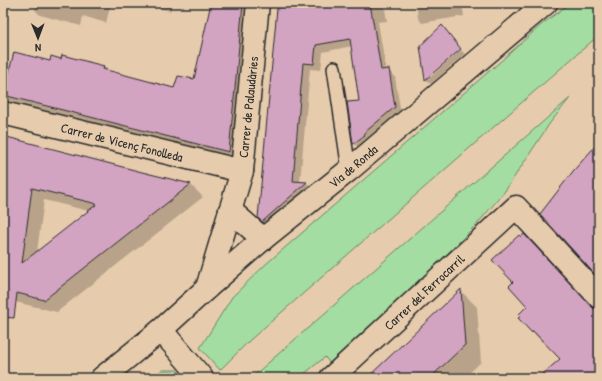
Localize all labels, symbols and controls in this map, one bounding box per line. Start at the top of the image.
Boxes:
north arrow [18,18,58,58]
text: N [35,41,41,55]
street label: Carrer de Palaudàries [234,55,262,159]
street label: Carrer de Vicenç Fonolleda [59,118,185,166]
street label: Via de Ronda [325,140,381,192]
street label: Carrer del Ferrocarril [380,250,469,334]

